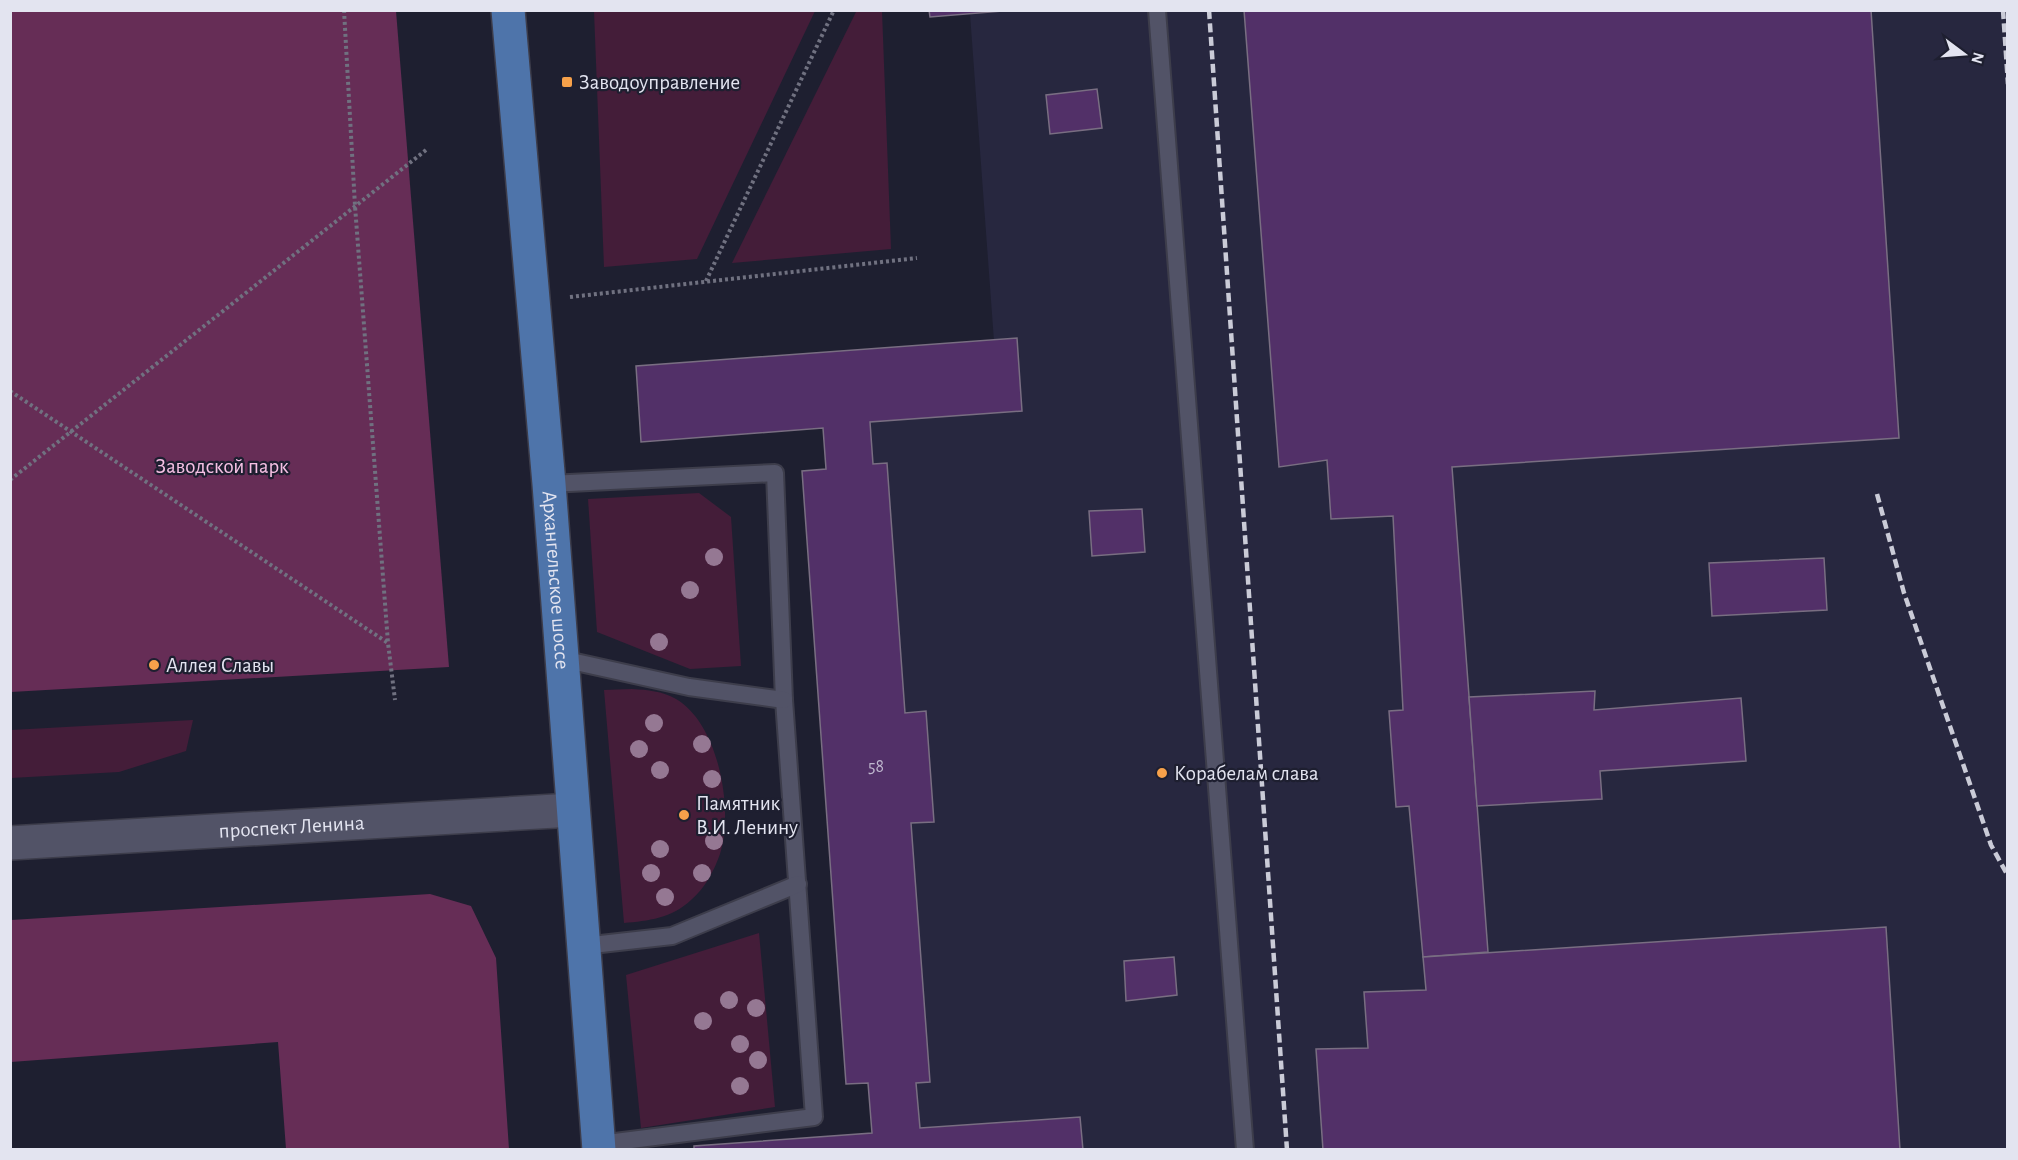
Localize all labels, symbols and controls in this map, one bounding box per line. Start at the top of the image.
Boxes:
north arrow [1934,24,1994,84]
text: N [1968,50,1987,65]
place label: Заводоуправление [579,72,740,93]
marker: Заводоуправление [560,75,574,89]
park label: Заводской парк [155,456,289,477]
street label: Архангельское шоссе [539,490,573,670]
place label: Аллея Славы [166,655,274,676]
marker: Аллея Славы [147,658,161,672]
house number: 58 [868,758,884,776]
place label: Корабелам слава [1174,763,1319,784]
marker: Корабелам слава [1155,766,1169,780]
place label: Памятник В.И. Ленину [696,793,798,838]
marker: Памятник В.И. Ленину [677,808,691,822]
street label: проспект Ленина [218,812,365,841]

